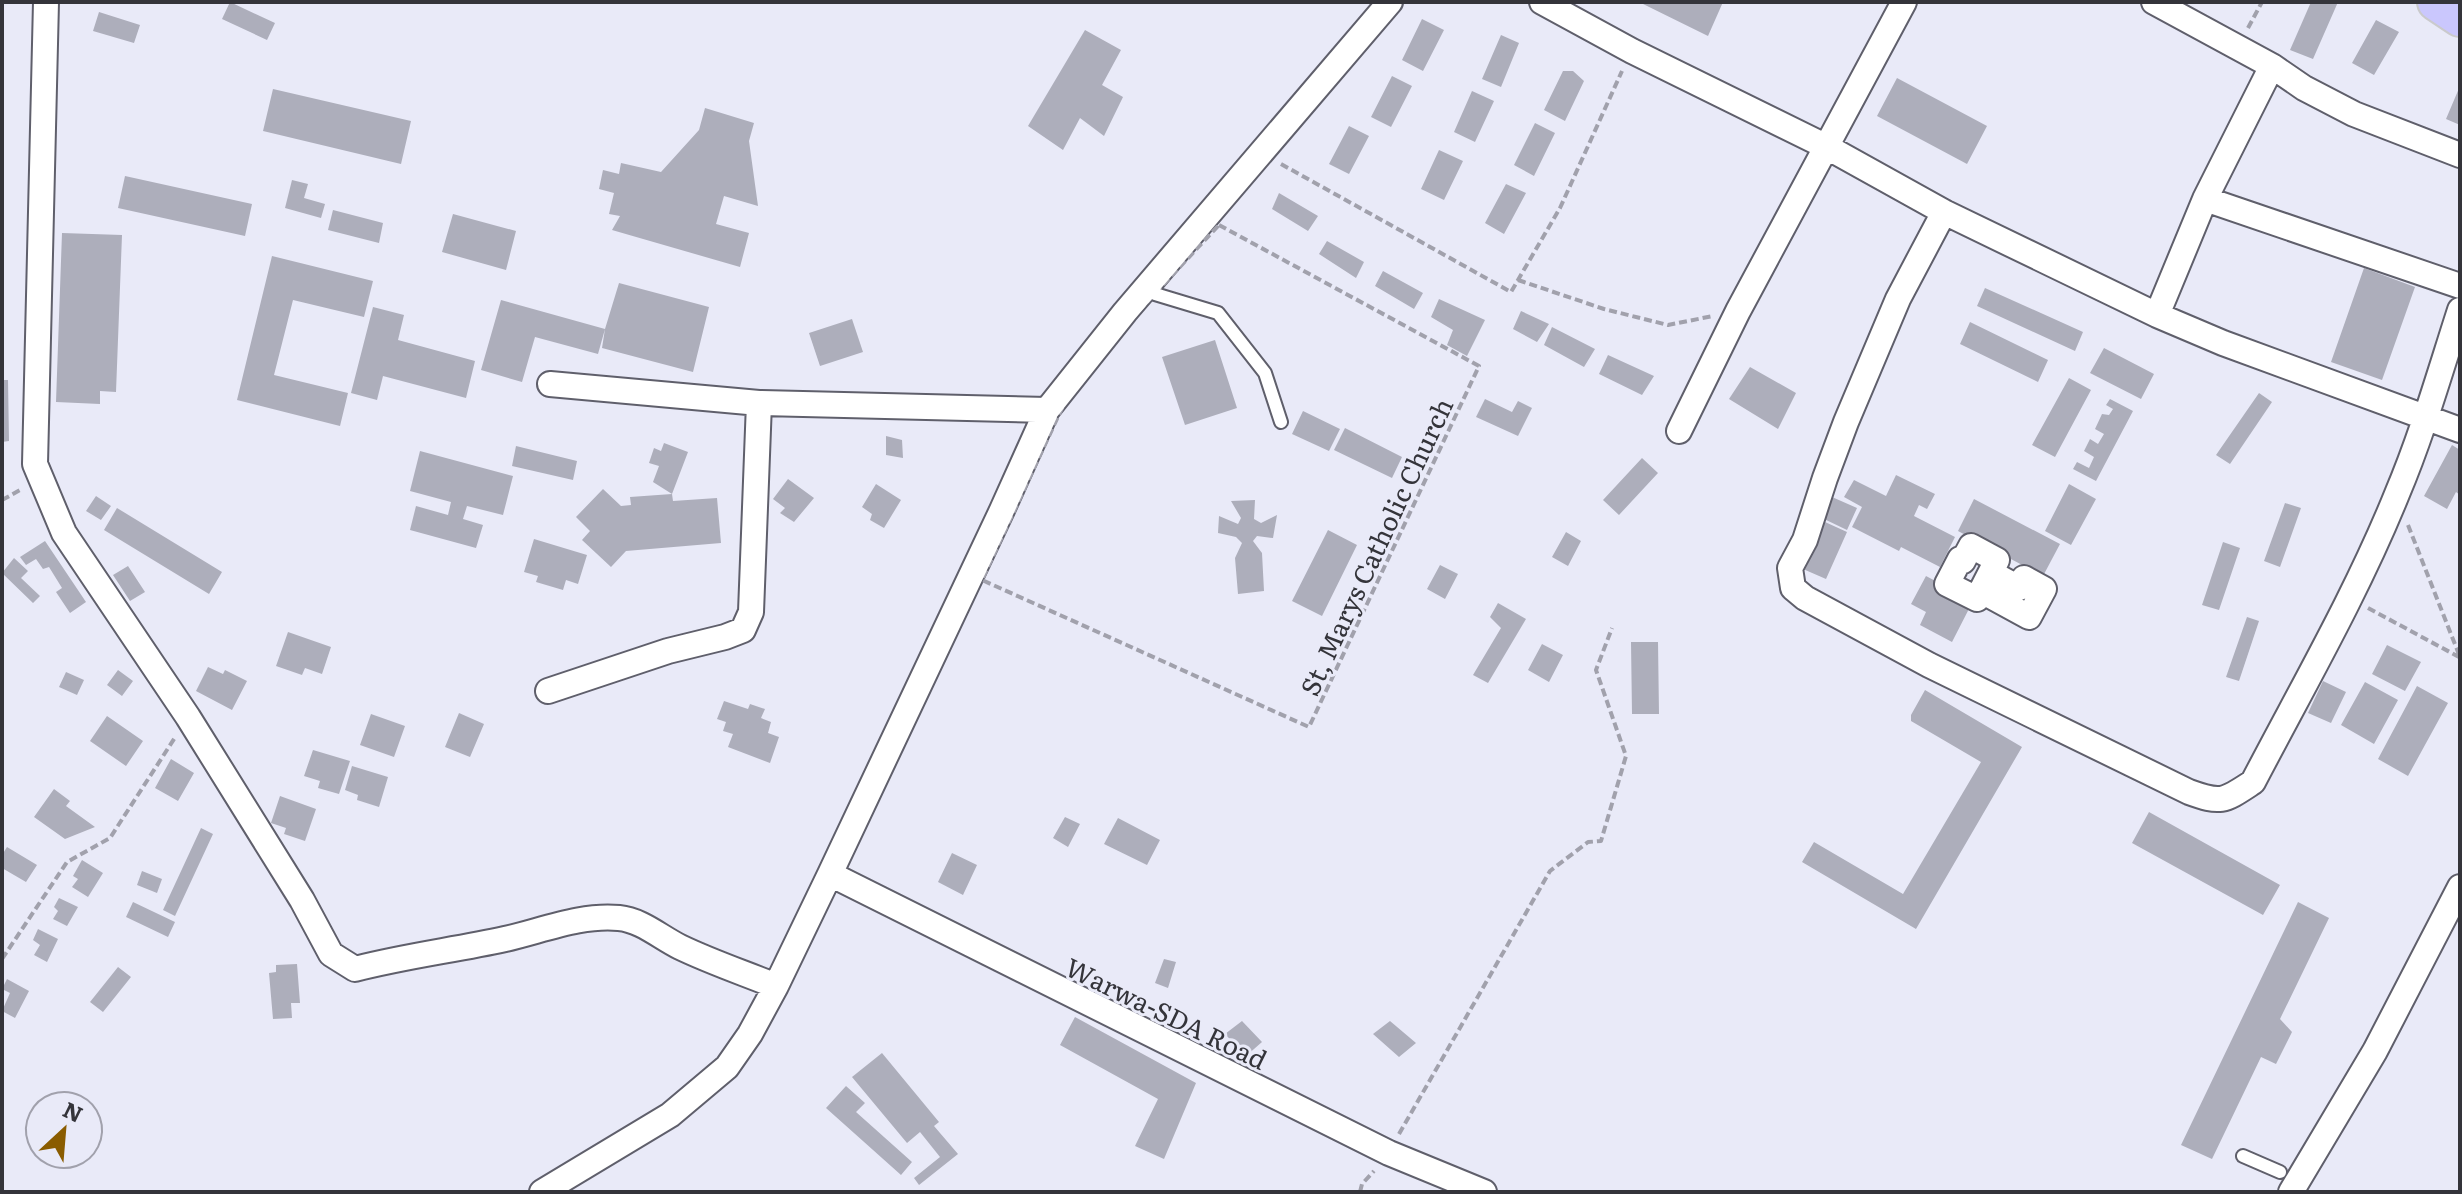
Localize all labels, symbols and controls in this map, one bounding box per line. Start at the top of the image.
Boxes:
street label: St, Marys Catholic Church [1289,391,1461,701]
street label: Warwa-SDA Road [1060,946,1275,1078]
north arrow [24,1090,104,1170]
text: N [58,1092,89,1130]

